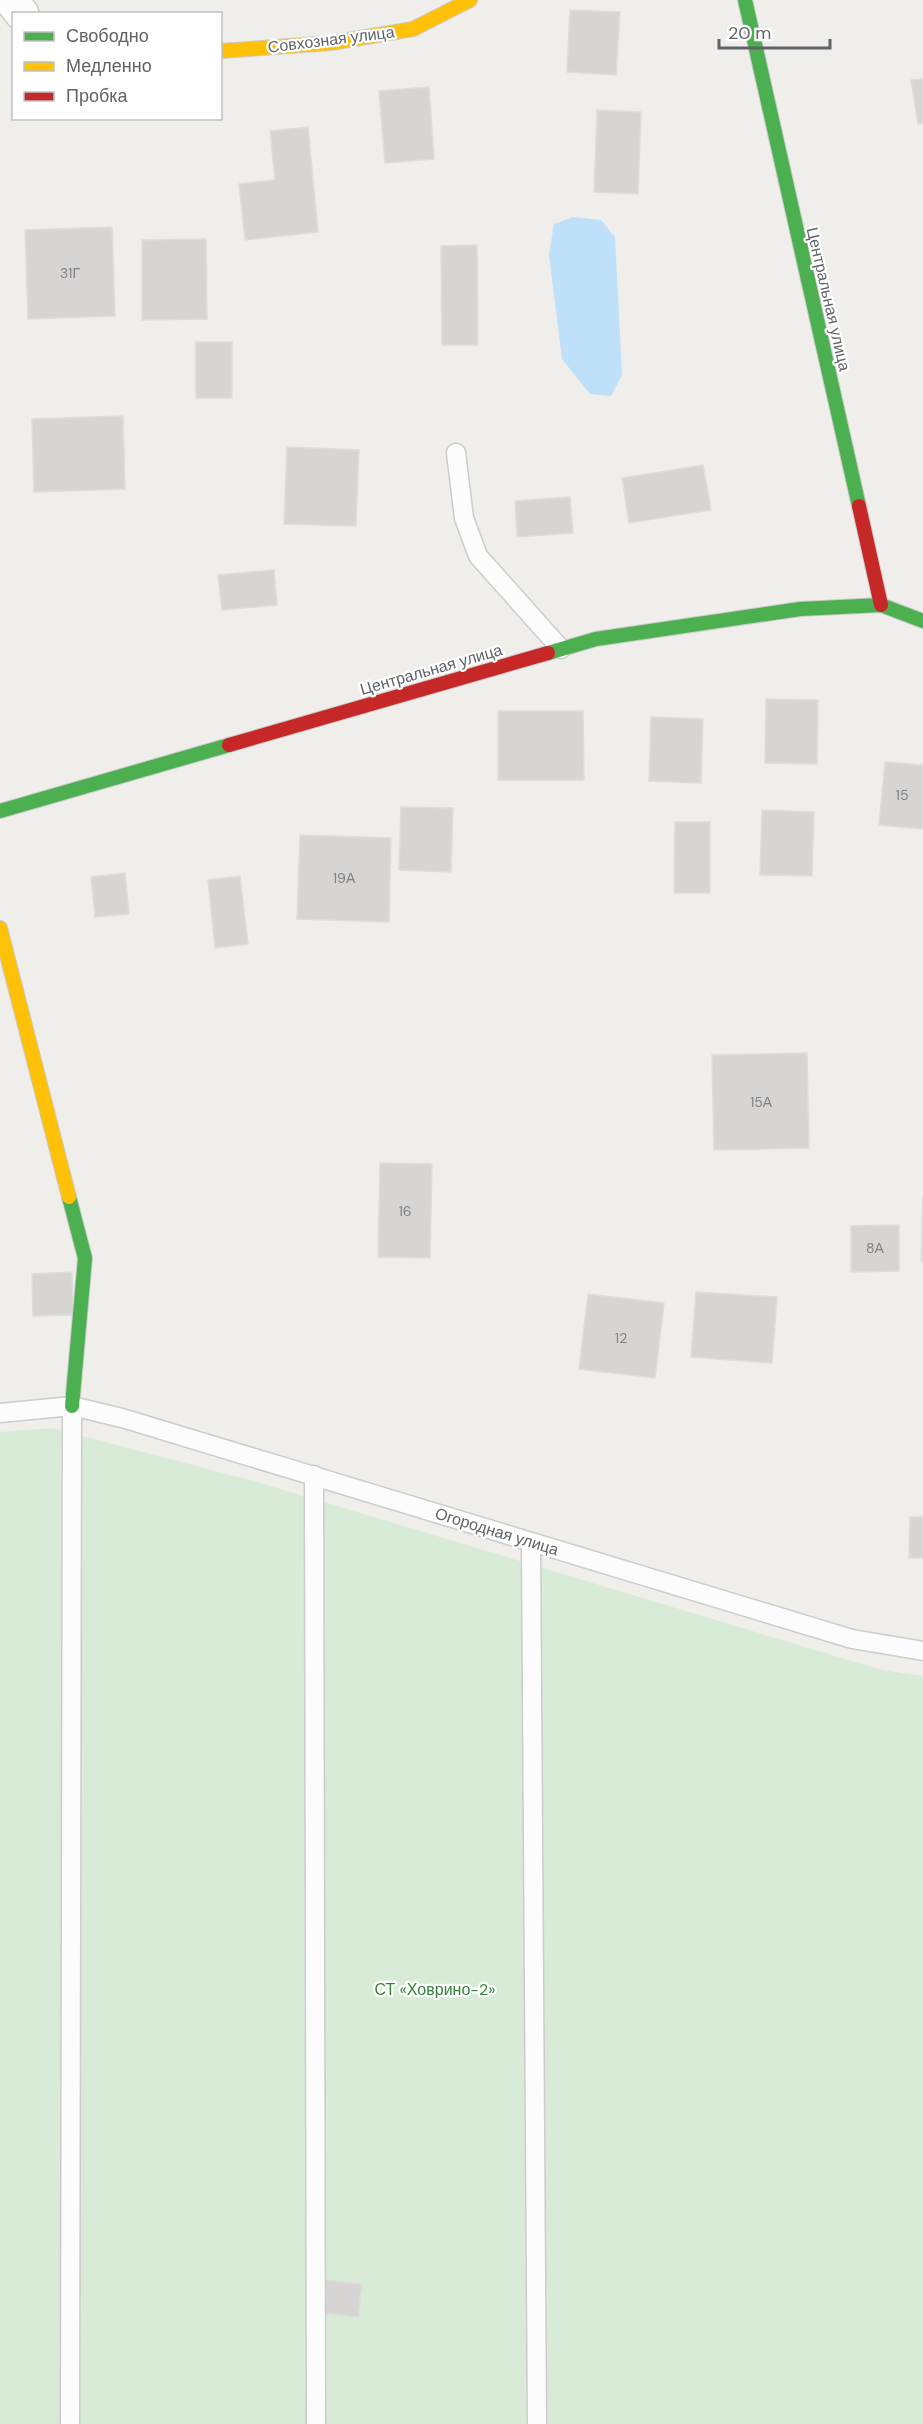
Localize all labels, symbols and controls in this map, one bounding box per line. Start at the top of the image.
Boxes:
legend [12,12,222,120]
scale bar [719,12,830,50]
street label: Совхозная улица [267,21,396,58]
text: 20 m [728,21,771,45]
text: Свободно [66,24,149,48]
text: Медленно [66,54,152,78]
text: Пробка [66,84,129,108]
street label: Центральная улица [802,225,855,373]
house number: 31Г [60,264,80,282]
street label: Центральная улица [358,639,505,700]
house number: 15 [896,786,908,804]
house number: 19А [333,869,356,887]
house number: 15А [750,1093,773,1111]
house number: 16 [398,1202,412,1220]
house number: 8А [866,1239,885,1257]
house number: 12 [615,1329,627,1347]
street label: Огородная улица [432,1503,561,1560]
park label: СТ «Ховрино-2» [375,1979,495,2000]

